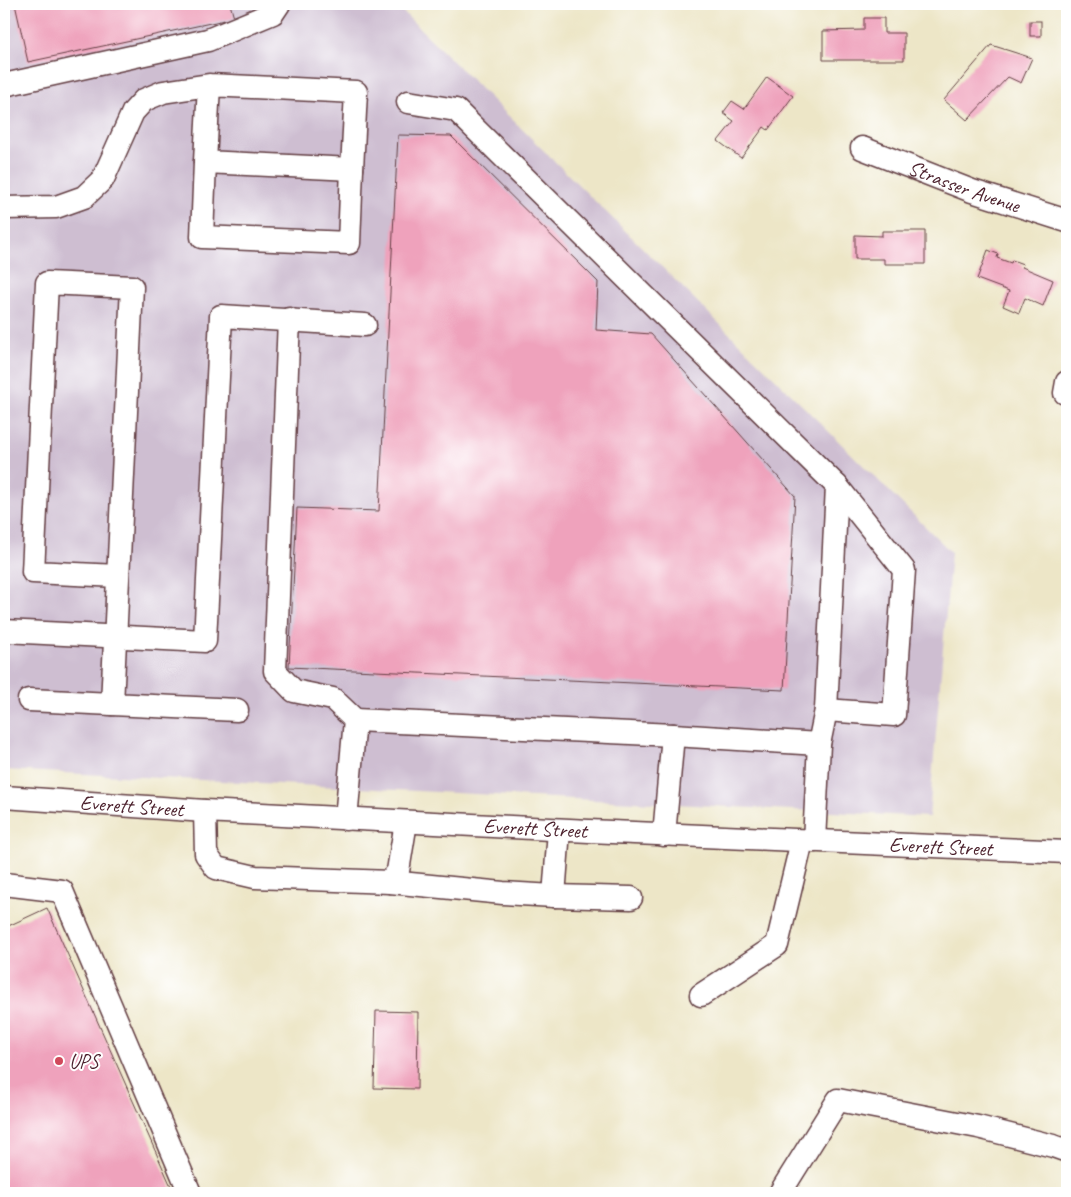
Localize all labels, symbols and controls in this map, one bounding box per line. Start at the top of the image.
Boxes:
street label: Strasser Avenue [905,154,1024,219]
street label: Everett Street [79,789,186,823]
street label: Everett Street [483,813,589,844]
street label: Everett Street [888,831,995,862]
place label: UPS [69,1048,101,1074]
marker: UPS [53,1055,65,1067]

